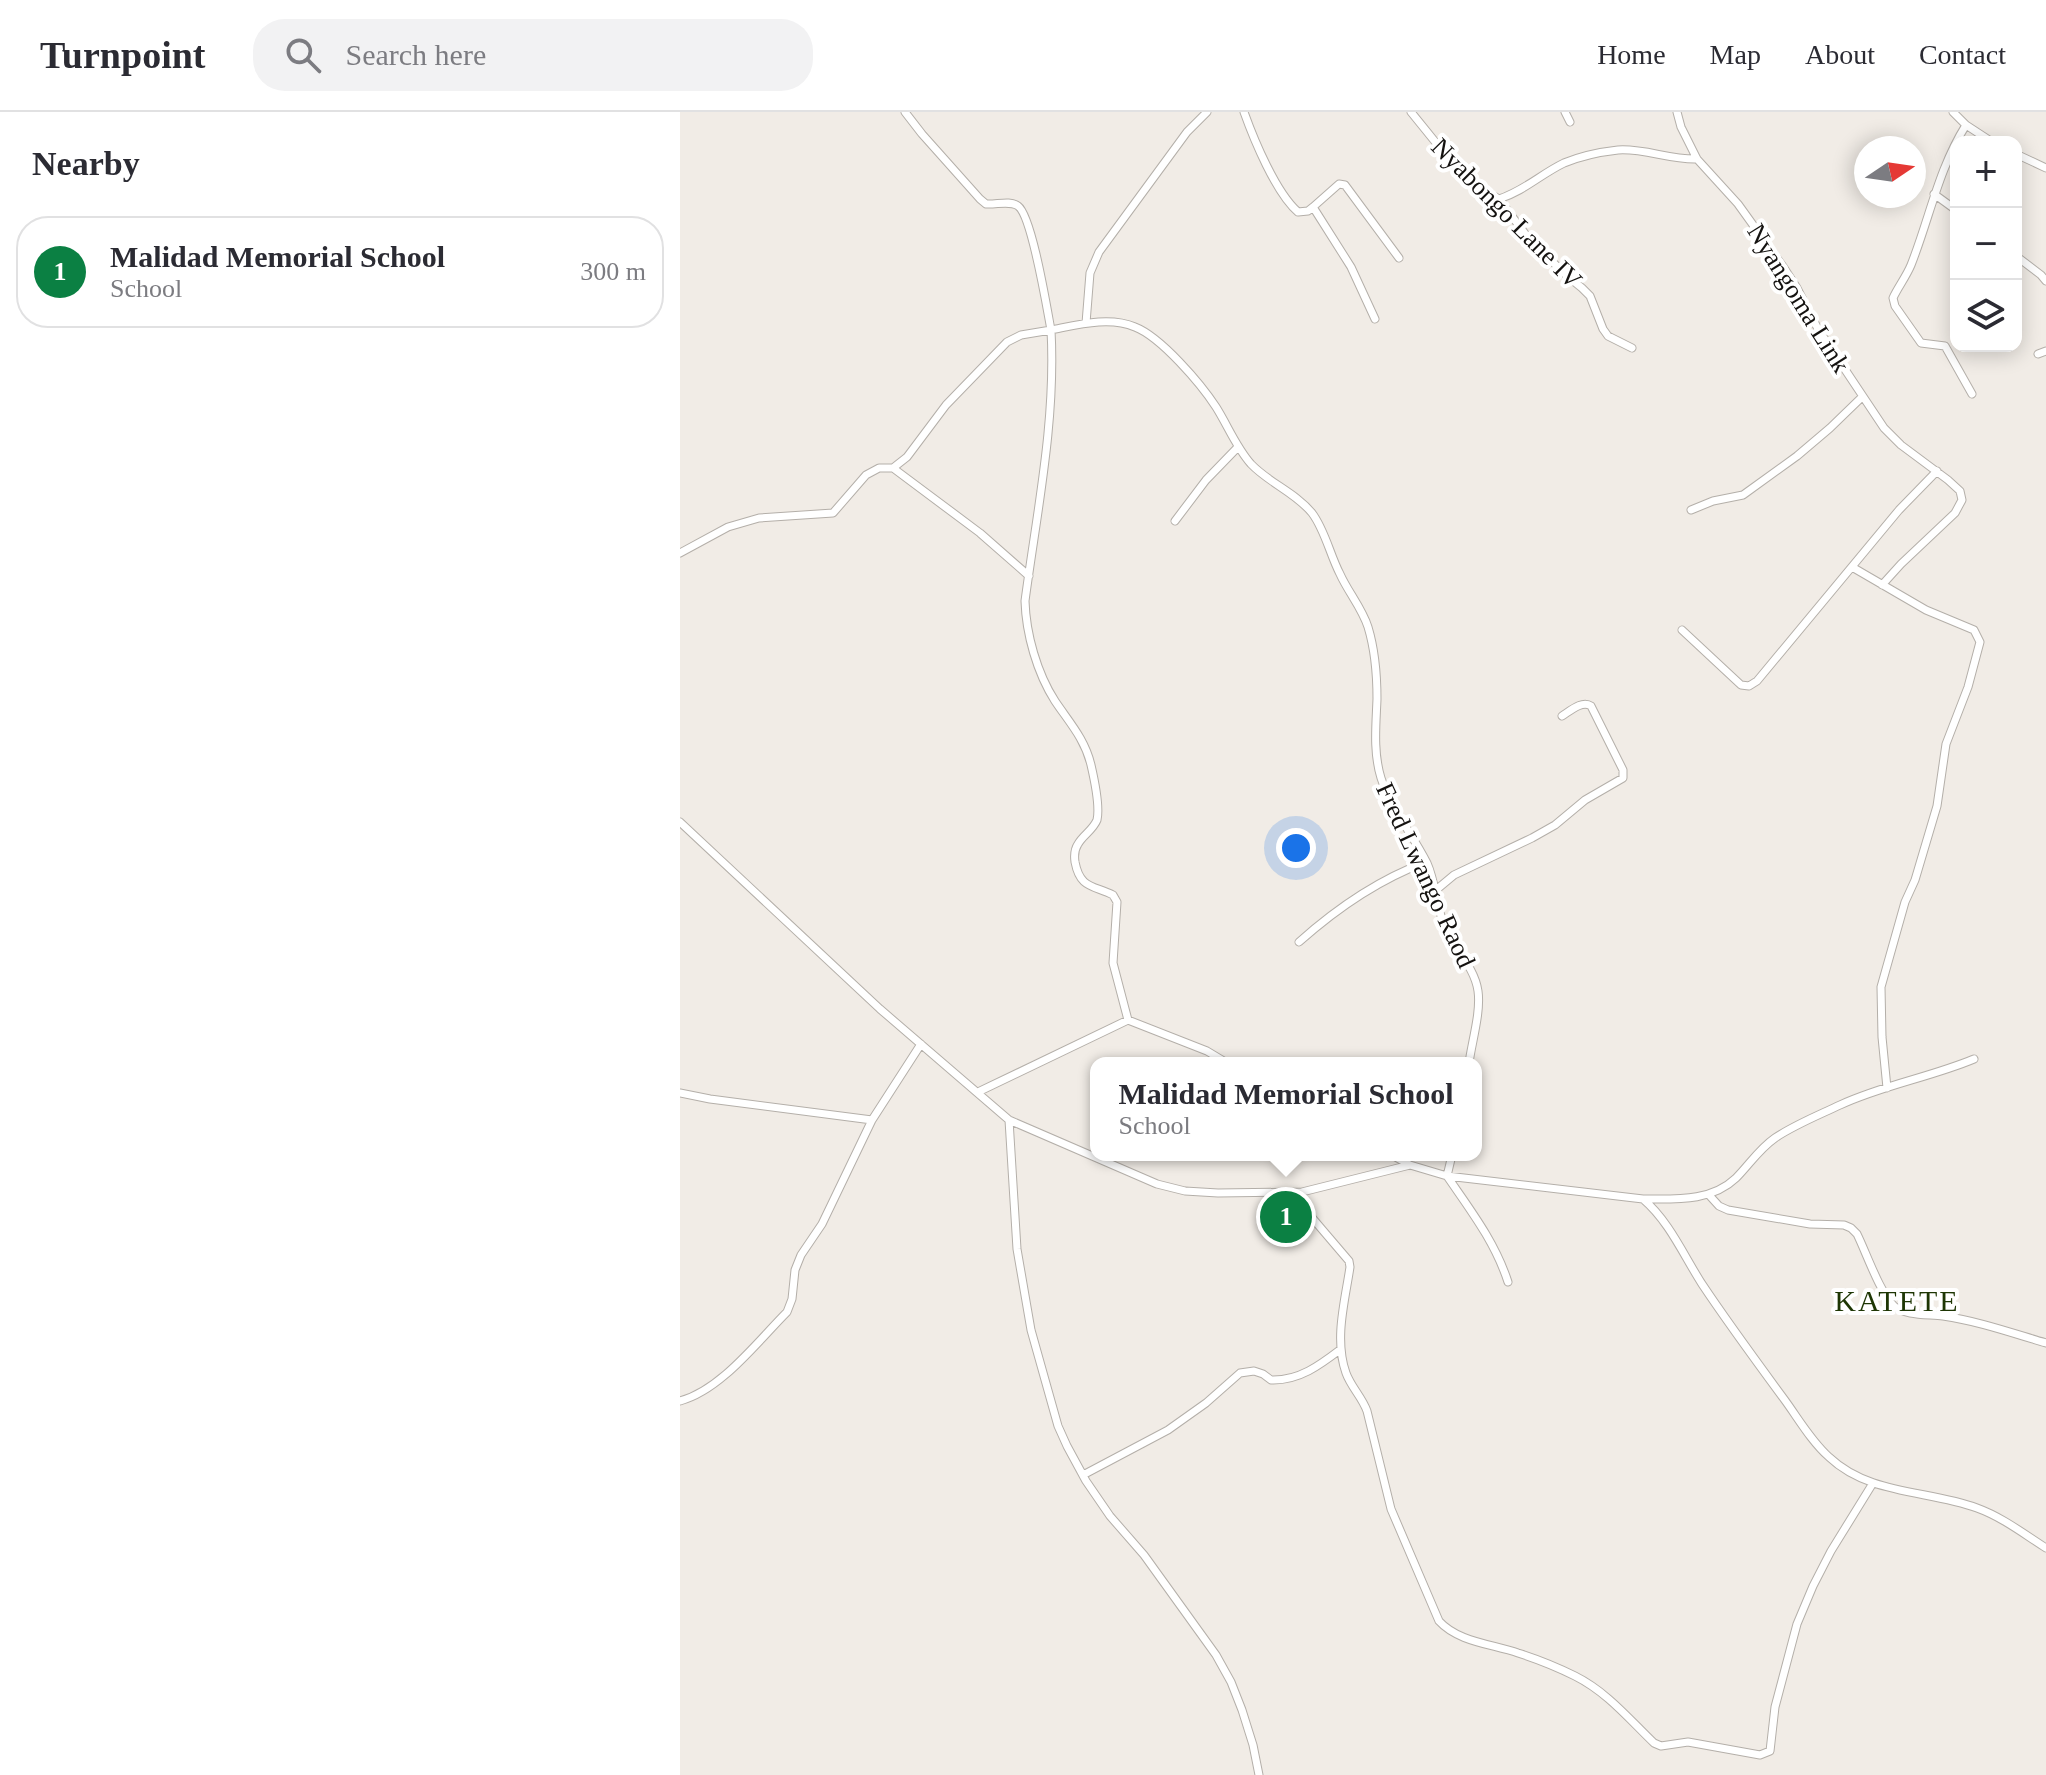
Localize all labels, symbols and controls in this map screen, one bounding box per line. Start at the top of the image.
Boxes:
search box [253,19,813,91]
icon: search [281,33,325,77]
text: Turnpoint [40,34,205,76]
text: Search here [345,38,486,71]
text: Home [1597,39,1666,70]
text: Map [1710,39,1761,70]
text: About [1805,39,1875,70]
text: Contact [1919,39,2006,70]
street label: Nyabongo Lane IV [1425,132,1588,295]
north arrow [1854,136,1926,208]
map controls [1950,136,2022,352]
button: + [1950,136,2022,208]
text: Nearby [32,145,140,182]
button: − [1950,208,2022,280]
street label: Nyangoma Link [1741,219,1856,378]
text: Malidad Memorial School [110,240,445,273]
text: 1 [54,257,67,286]
text: 300 m [580,257,646,286]
text: School [110,274,182,303]
button: layers [1950,280,2022,352]
street label: Fred Lwango Raod [1370,778,1481,972]
your location [1276,828,1316,868]
popup [1090,1057,1482,1161]
text: Malidad Memorial School [1119,1077,1453,1110]
text: School [1119,1111,1191,1140]
pin: 1 [1260,1187,1312,1247]
district label: KATETE [1834,1284,1960,1317]

